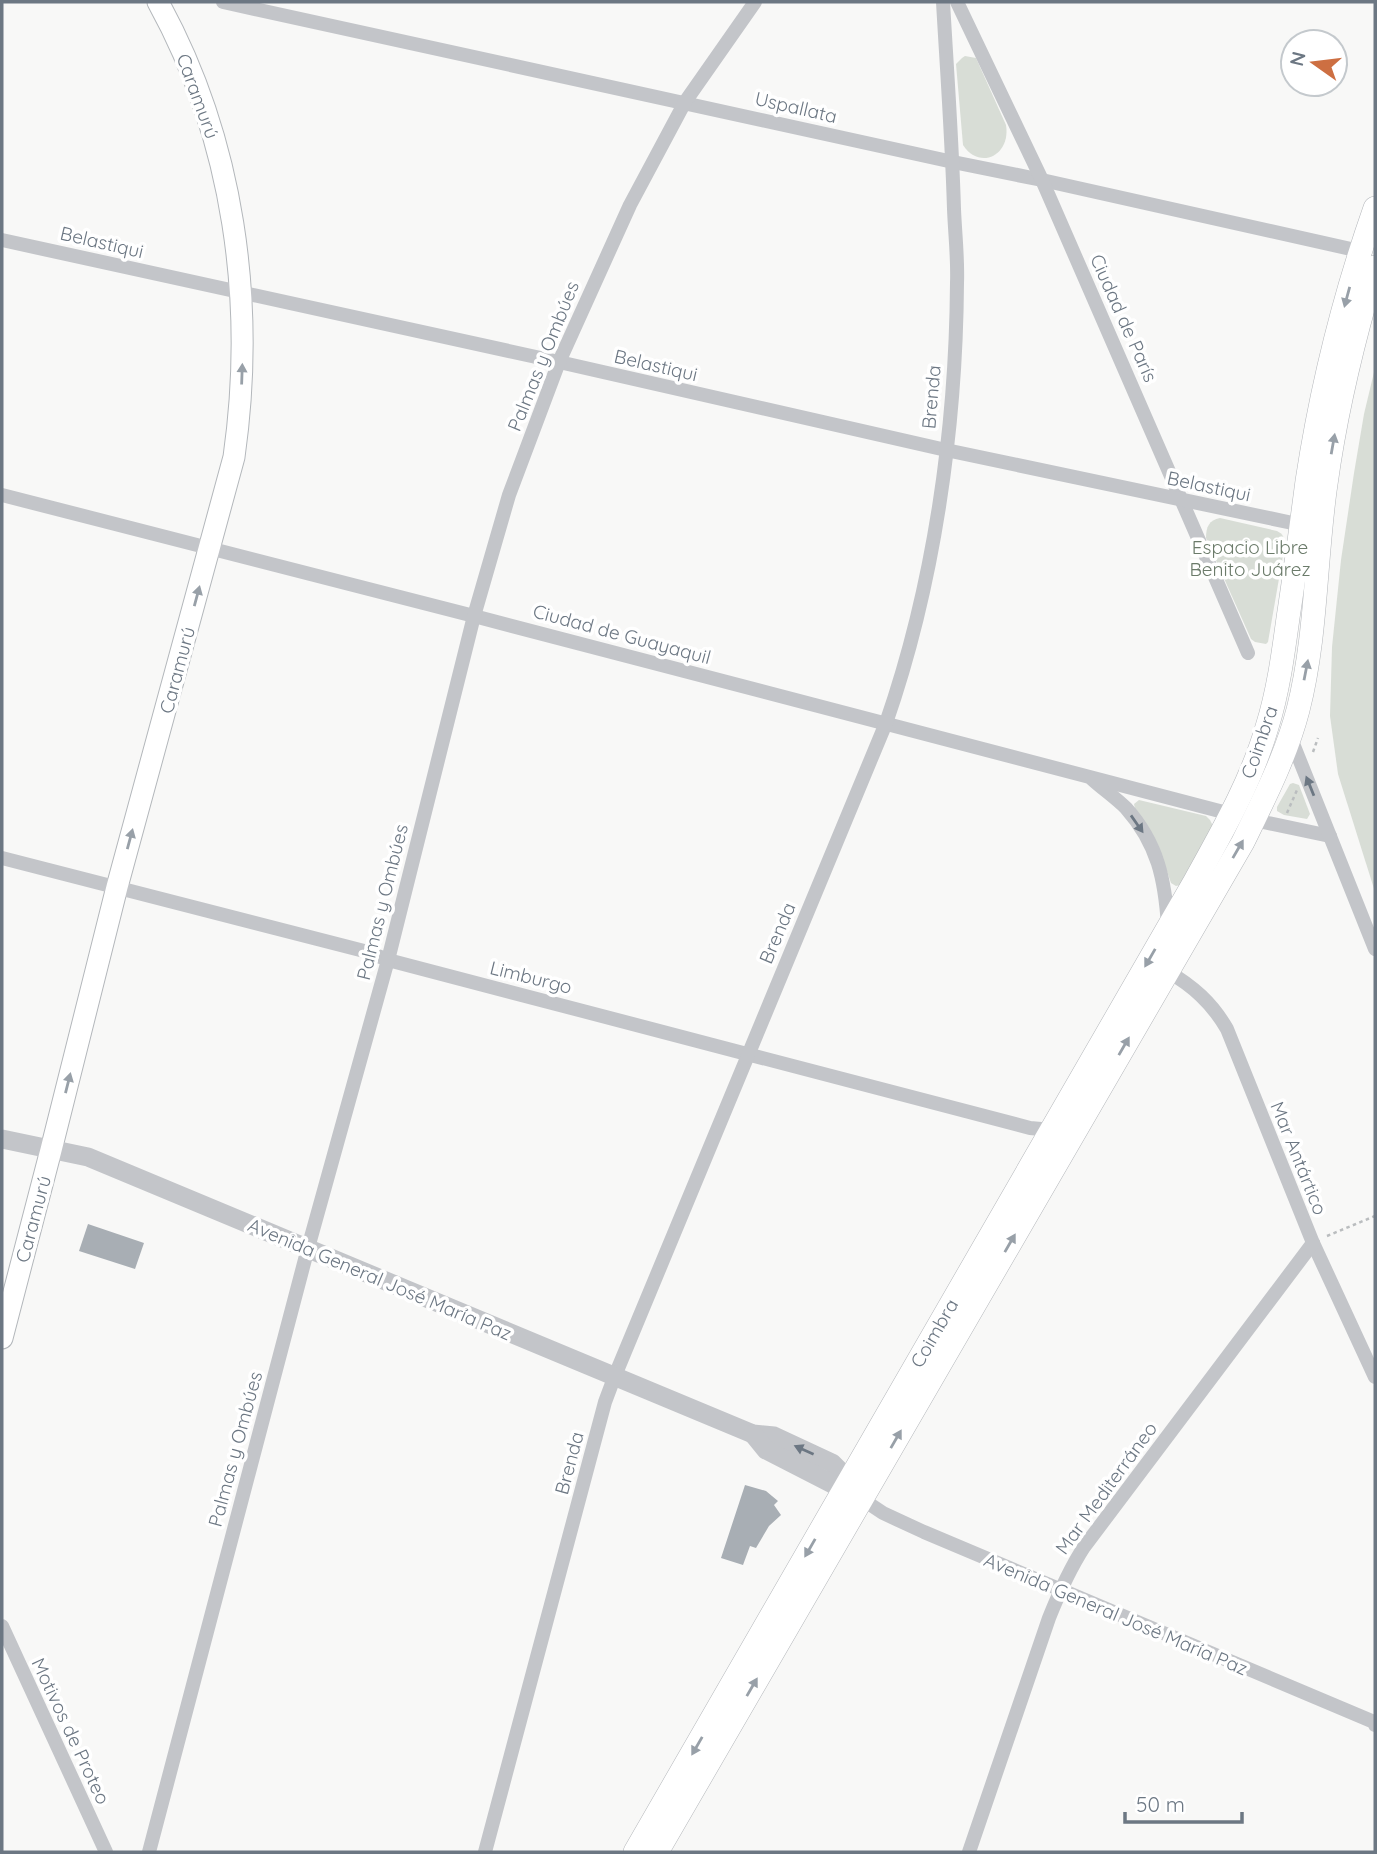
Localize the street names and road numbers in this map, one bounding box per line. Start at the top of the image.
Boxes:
street label: Caramurú [172,50,224,142]
street label: Uspallata [753,86,839,128]
street label: Belastiqui [58,221,146,263]
street label: Ciudad de París [1085,250,1163,386]
street label: Palmas y Ombúes [502,277,584,435]
street label: Belastiqui [612,344,700,386]
street label: Brenda [916,364,946,430]
street label: Belastiqui [1165,465,1253,507]
street label: Ciudad de Guayaquil [530,599,714,669]
street label: Caramurú [154,624,200,716]
street label: Coimbra [1235,702,1283,782]
street label: Palmas y Ombúes [351,821,413,982]
street label: Brenda [753,899,801,967]
street label: Limburgo [487,955,575,999]
street label: Mar Antártico [1265,1098,1333,1218]
street label: Caramurú [10,1173,56,1265]
street label: Avenida General José María Paz [245,1212,515,1346]
street label: Coimbra [905,1294,963,1372]
street label: Palmas y Ombúes [203,1369,267,1529]
street label: Mar Mediterráneo [1050,1417,1162,1559]
street label: Brenda [549,1429,589,1497]
street label: Avenida General José María Paz [981,1547,1251,1681]
street label: Motivos de Proteo [27,1654,115,1808]

